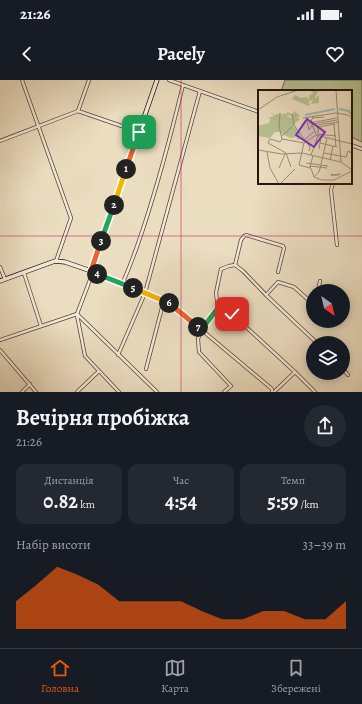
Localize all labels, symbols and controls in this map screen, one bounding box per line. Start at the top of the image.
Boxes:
text: 21:26 [20,4,50,24]
text: Pacely [157,42,205,66]
icon: back [16,43,38,65]
icon: heart [324,43,346,65]
inset map [258,90,352,184]
pin [122,115,156,149]
icon: arrive [128,121,150,143]
pin: 1 [116,159,136,179]
text: 1 [124,161,128,176]
pin: 2 [104,195,124,215]
text: 2 [111,197,117,212]
pin: 3 [91,231,111,251]
text: 3 [99,233,103,248]
pin: 4 [87,264,107,284]
text: 4 [94,266,100,281]
pin: 5 [123,278,143,298]
text: 5 [131,280,135,295]
north arrow [306,284,350,328]
map controls [306,284,350,380]
pin: 6 [159,293,179,313]
text: 6 [166,295,172,310]
pin [215,297,249,331]
icon: check [221,303,243,325]
pin: 7 [188,317,208,337]
text: 7 [196,319,200,334]
button: layers [306,336,350,380]
text: Вечірня пробіжка [16,403,190,433]
button: share [304,405,346,447]
text: 21:26 [16,433,42,450]
text: Дистанція [44,473,94,488]
text: Час [173,473,189,488]
text: Темп [281,473,305,488]
text: 0.82 [43,488,78,515]
text: 4:54 [165,488,197,515]
text: 5:59 [267,488,298,515]
text: km [78,497,95,512]
text: /km [298,497,319,512]
text: Набір висоти [16,536,91,553]
text: 33–39 m [303,536,346,553]
tab: Головна [41,657,79,696]
tab: Карта [161,657,189,696]
tab: Збережені [271,657,321,696]

